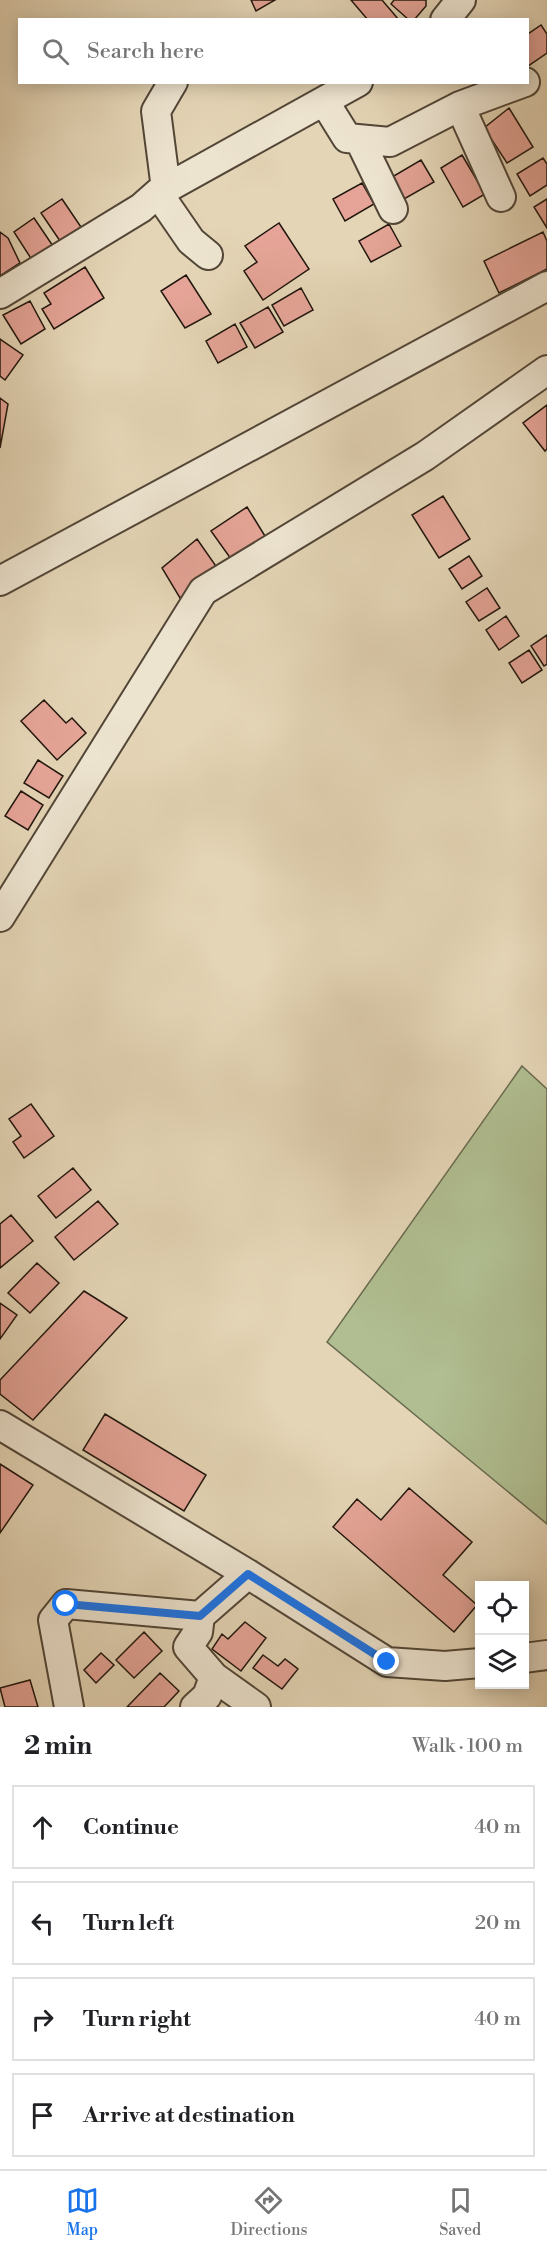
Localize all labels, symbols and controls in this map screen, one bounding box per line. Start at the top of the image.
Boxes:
search box [18,18,529,84]
icon: search [39,35,72,68]
text: Search here [87,38,204,65]
map controls [475,1581,529,1689]
button: locate [475,1581,529,1635]
route start [52,1590,78,1616]
button: layers [475,1635,529,1689]
route end [373,1648,399,1674]
text: 2 min [24,1730,92,1762]
text: Walk · 100 m [412,1734,523,1759]
icon: ahead [26,1811,59,1844]
text: Continue [83,1814,179,1841]
text: 40 m [474,1815,521,1840]
icon: left [26,1907,59,1940]
text: Turn left [83,1910,174,1937]
text: 20 m [475,1911,521,1936]
icon: right [26,2003,59,2036]
text: Turn right [83,2006,191,2033]
text: 40 m [474,2007,521,2032]
icon: arrive [26,2099,59,2132]
text: Arrive at destination [83,2102,295,2129]
tab: Map [66,2184,99,2240]
tab: Directions [230,2184,308,2240]
tab: Saved [439,2184,481,2240]

